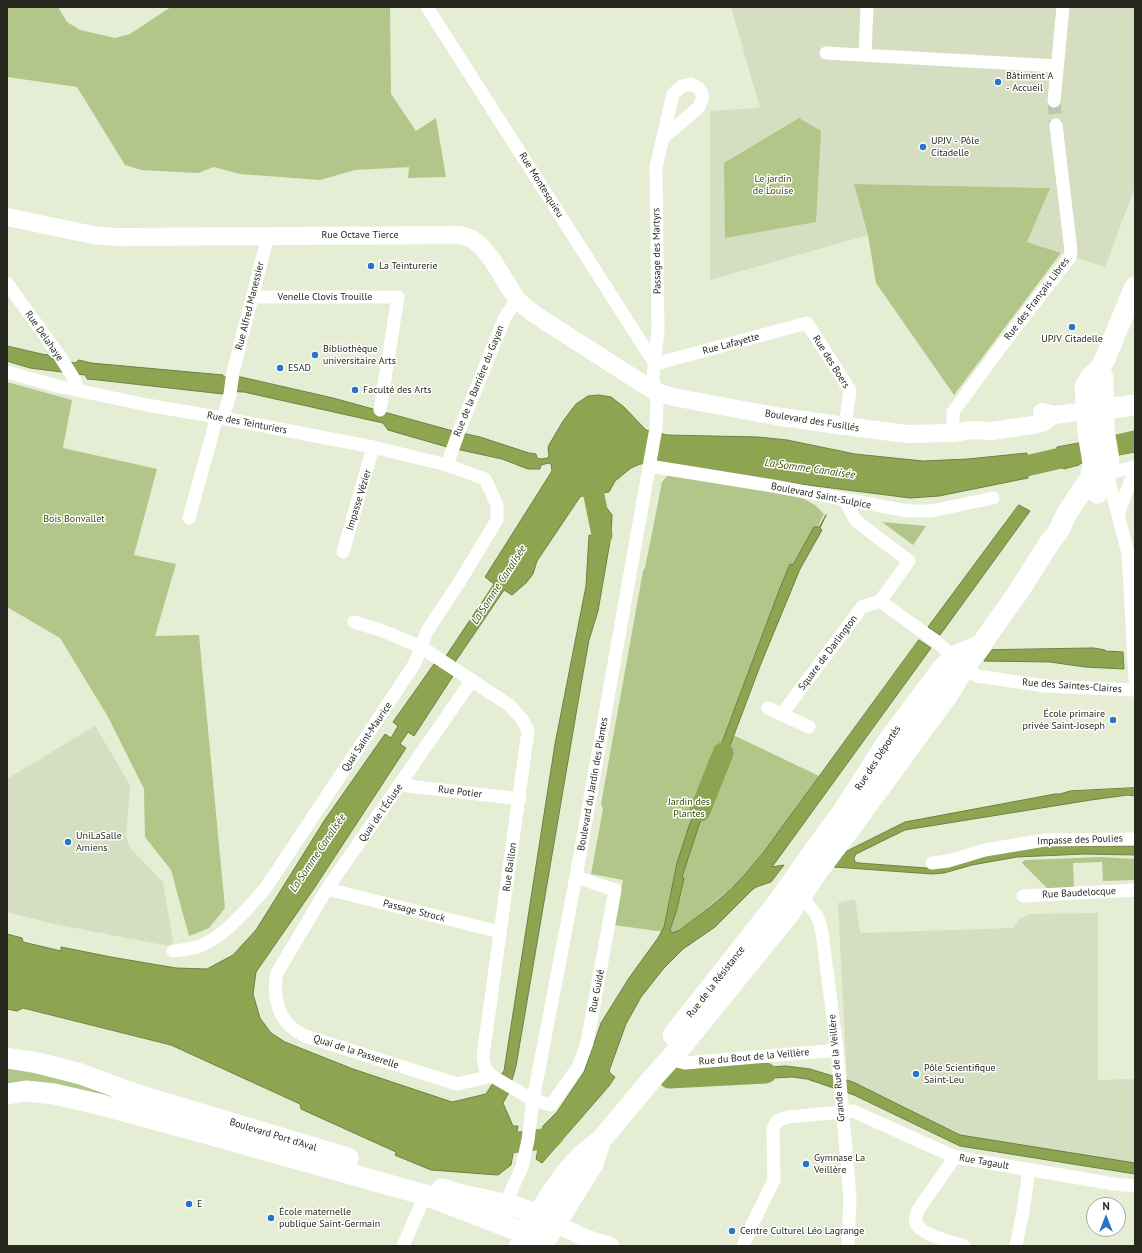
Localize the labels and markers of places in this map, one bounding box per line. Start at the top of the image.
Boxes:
place label: Bâtiment A - Accueil [1006,70,1053,94]
marker: Bâtiment A - Accueil [993,77,1003,87]
place label: UPJV - Pôle Citadelle [931,135,979,158]
marker: UPJV - Pôle Citadelle [918,142,928,152]
place label: La Teinturerie [379,260,438,272]
marker: La Teinturerie [366,261,376,271]
marker: UPJV Citadelle [1067,322,1077,332]
place label: UPJV Citadelle [1041,333,1103,345]
place label: Bibliothèque universitaire Arts [323,343,396,366]
marker: Bibliothèque universitaire Arts [310,350,320,360]
place label: ESAD [288,362,311,374]
marker: ESAD [275,363,285,373]
place label: Faculté des Arts [363,384,431,396]
marker: Faculté des Arts [350,385,360,395]
place label: École primaire privée Saint-Joseph [1023,708,1105,732]
marker: École primaire privée Saint-Joseph [1108,715,1118,725]
place label: UniLaSalle Amiens [76,830,122,854]
marker: UniLaSalle Amiens [63,837,73,847]
place label: Pôle Scientifique Saint-Leu [924,1062,996,1086]
marker: Pôle Scientifique Saint-Leu [911,1069,921,1079]
place label: Gymnase La Veillère [814,1152,865,1176]
marker: Gymnase La Veillère [801,1159,811,1169]
place label: E [197,1198,202,1210]
marker: E [184,1199,194,1209]
place label: École maternelle publique Saint-Germain [279,1206,380,1230]
marker: École maternelle publique Saint-Germain [266,1213,276,1223]
place label: Centre Culturel Léo Lagrange [740,1225,864,1237]
marker: Centre Culturel Léo Lagrange [727,1226,737,1236]

